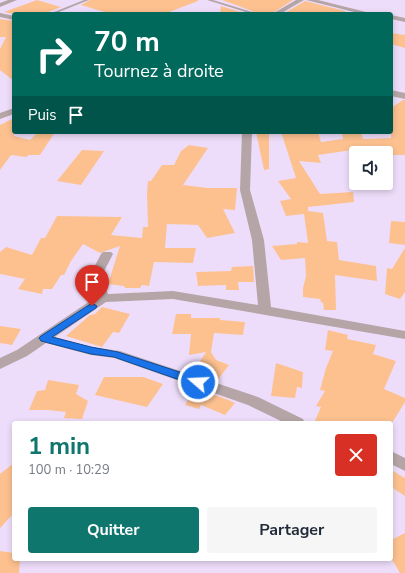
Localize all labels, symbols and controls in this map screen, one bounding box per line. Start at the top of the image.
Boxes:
text: 70 m [94,23,160,61]
icon: right [28,28,80,80]
text: Tournez à droite [94,59,224,83]
icon: arrive [65,104,87,126]
text: Puis [28,105,57,125]
map controls [349,146,393,190]
button: sound [349,146,393,190]
pin [75,265,109,306]
icon: arrive [81,271,103,293]
position arrow [177,361,219,403]
text: 1 min [28,430,90,462]
button: close [335,434,377,476]
text: 100 m · 10:29 [28,461,110,479]
button: Quitter [28,507,199,553]
button: Partager [207,507,377,553]

